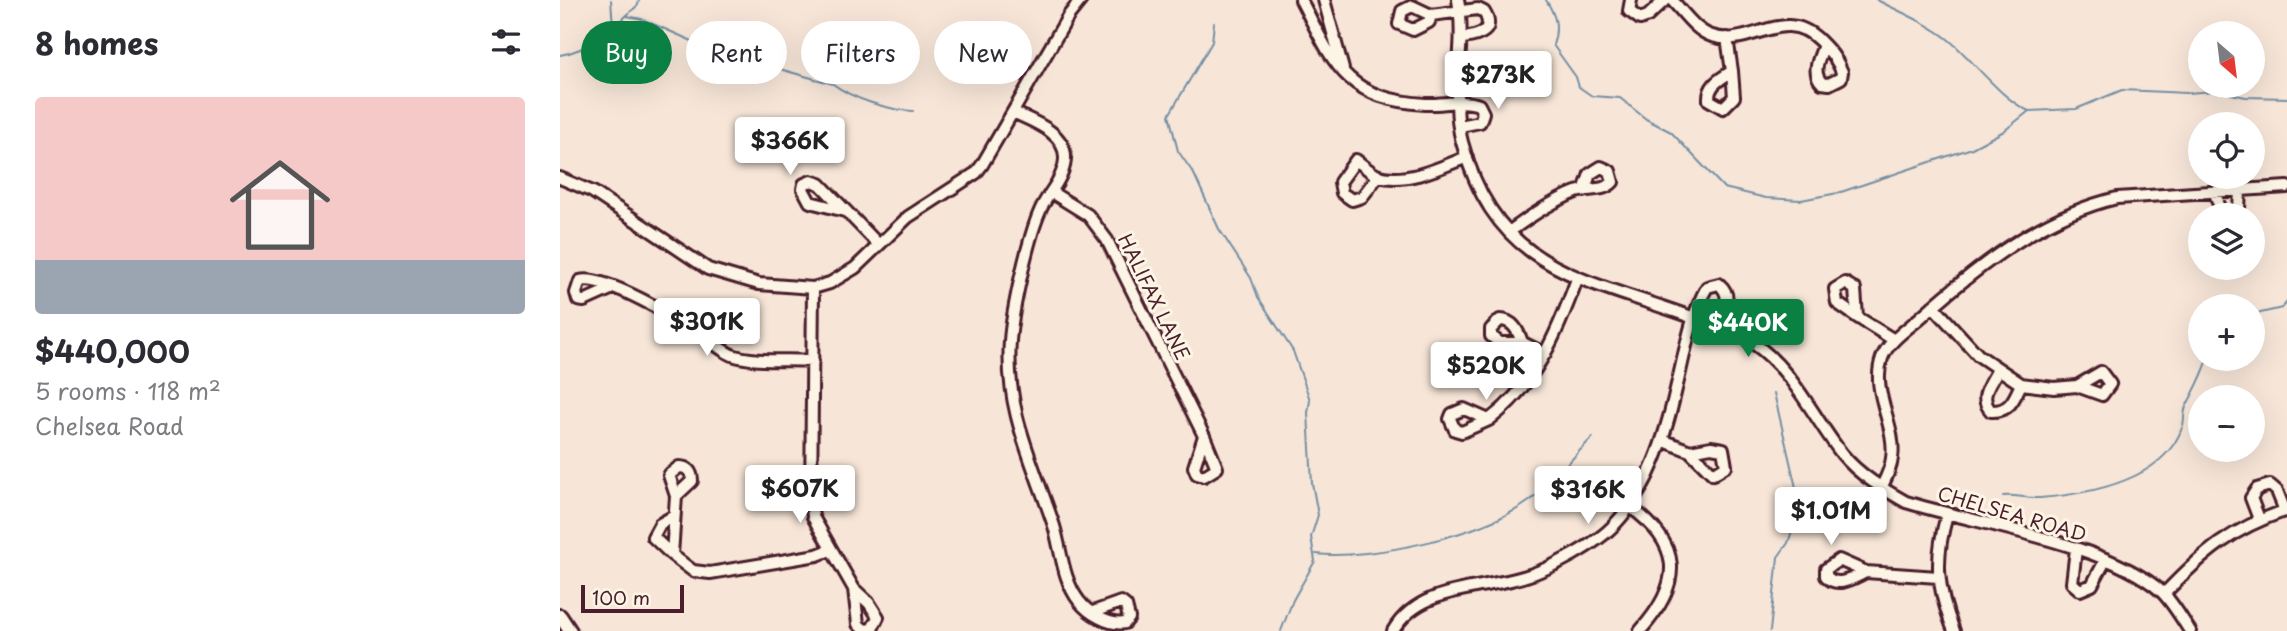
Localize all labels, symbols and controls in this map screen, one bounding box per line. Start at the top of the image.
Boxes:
text: 8 homes [35,20,158,65]
chip: Buy [581,21,672,84]
chip: Rent [686,21,787,84]
chip: Filters [801,21,920,84]
chip: New [934,21,1032,84]
north arrow [2188,21,2264,98]
map controls [2188,21,2265,462]
icon: filters [487,23,525,61]
pin: $273K [1449,52,1547,111]
text: $273K [1461,56,1535,91]
button: locate [2188,112,2265,189]
pin: $366K [741,118,839,177]
text: $366K [751,122,829,157]
icon: home [217,142,343,268]
button: layers [2188,203,2265,280]
street label: HALIFAX LANE [1112,228,1198,365]
button: + [2188,294,2265,371]
pin: $301K [658,298,756,358]
pin: $440K [1699,300,1797,359]
text: $301K [670,303,744,338]
text: $440K [1708,304,1788,339]
text: $440,000 [35,328,190,373]
pin: $520K [1437,342,1535,402]
text: $520K [1447,347,1525,382]
text: 5 rooms · 118 m² [35,373,221,408]
button: − [2188,385,2265,462]
text: Chelsea Road [35,408,184,443]
pin: $607K [751,466,849,525]
pin: $316K [1539,466,1637,526]
text: $607K [761,470,839,505]
text: $316K [1551,471,1625,506]
street label: CHELSEA ROAD [1934,478,2090,548]
pin: $1.01M [1774,488,1888,547]
text: $1.01M [1791,492,1871,527]
scale bar [581,582,684,614]
text: 100 m [592,583,650,611]

